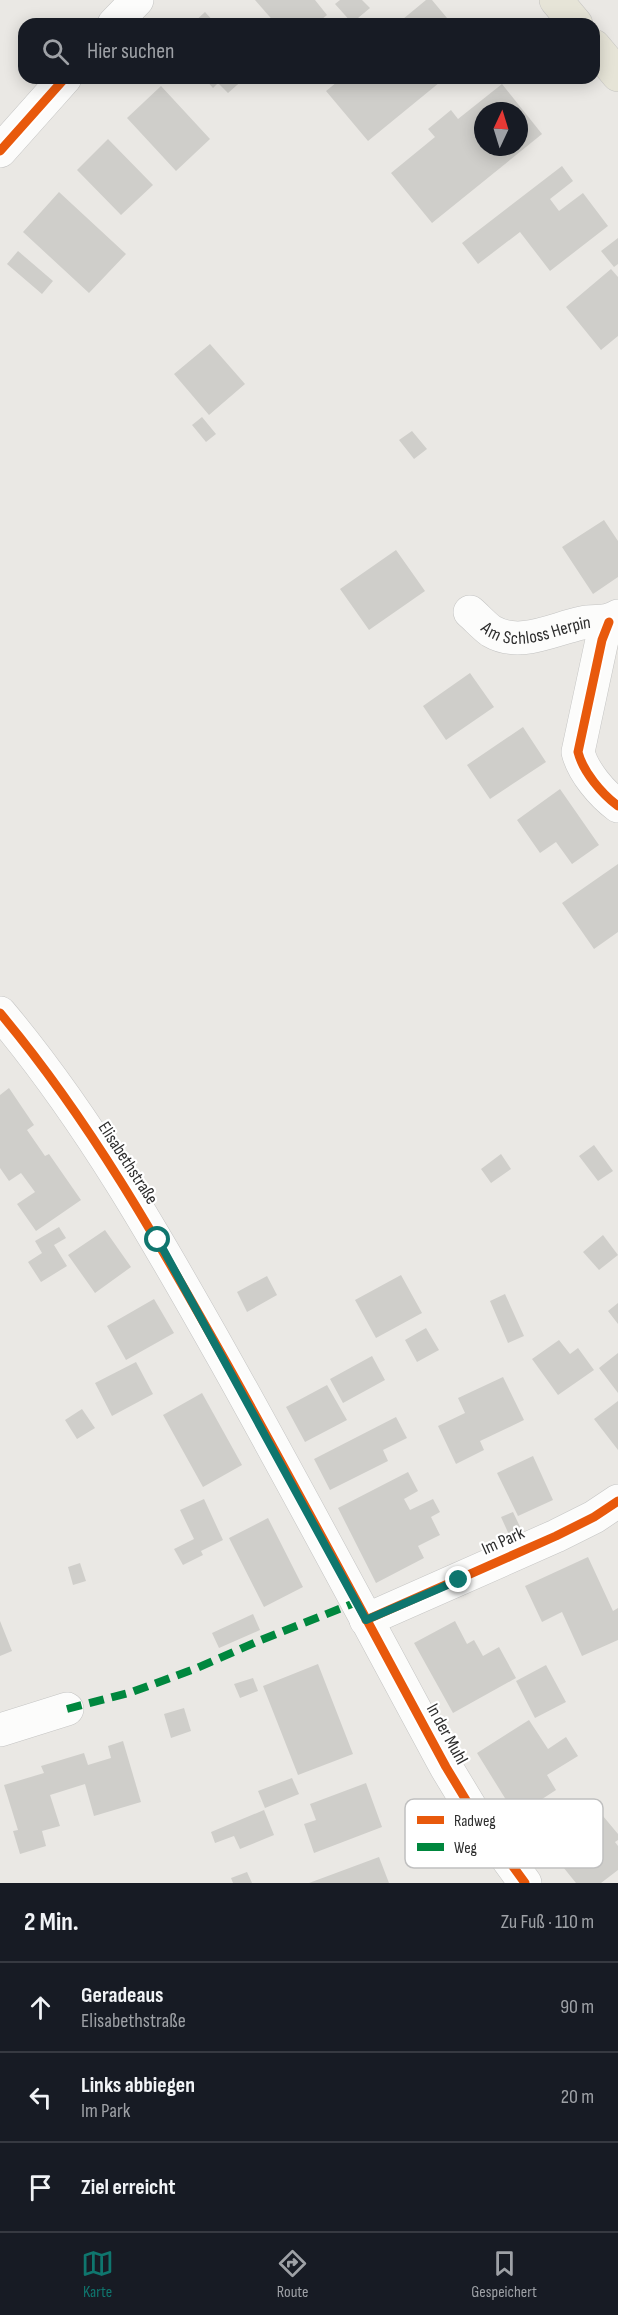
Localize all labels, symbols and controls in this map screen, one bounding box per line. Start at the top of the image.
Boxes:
search box [18,18,600,84]
icon: search [39,35,72,68]
text: Hier suchen [87,38,175,65]
north arrow [474,102,528,156]
street label: Am Schloss Herpin [476,611,592,648]
street label: Elisabethstraße [94,1118,162,1208]
route start [144,1226,170,1252]
street label: Im Park [478,1522,528,1560]
route end [445,1566,471,1592]
street label: In der Muhl [422,1700,472,1768]
legend [405,1799,603,1868]
text: Radweg [454,1812,496,1831]
text: Weg [454,1839,477,1858]
text: 2 Min. [24,1907,79,1938]
text: Zu Fuß · 110 m [501,1910,594,1934]
text: Geradeaus [81,1982,164,2009]
icon: ahead [24,1991,57,2024]
text: 90 m [560,1995,594,2019]
text: Elisabethstraße [81,2009,186,2033]
text: Links abbiegen [81,2072,195,2099]
icon: left [24,2081,57,2114]
text: 20 m [561,2085,594,2109]
text: Im Park [81,2099,130,2123]
icon: arrive [24,2171,57,2204]
text: Ziel erreicht [81,2174,176,2201]
tab: Karte [81,2247,114,2302]
tab: Route [276,2247,309,2302]
tab: Gespeichert [471,2247,537,2302]

